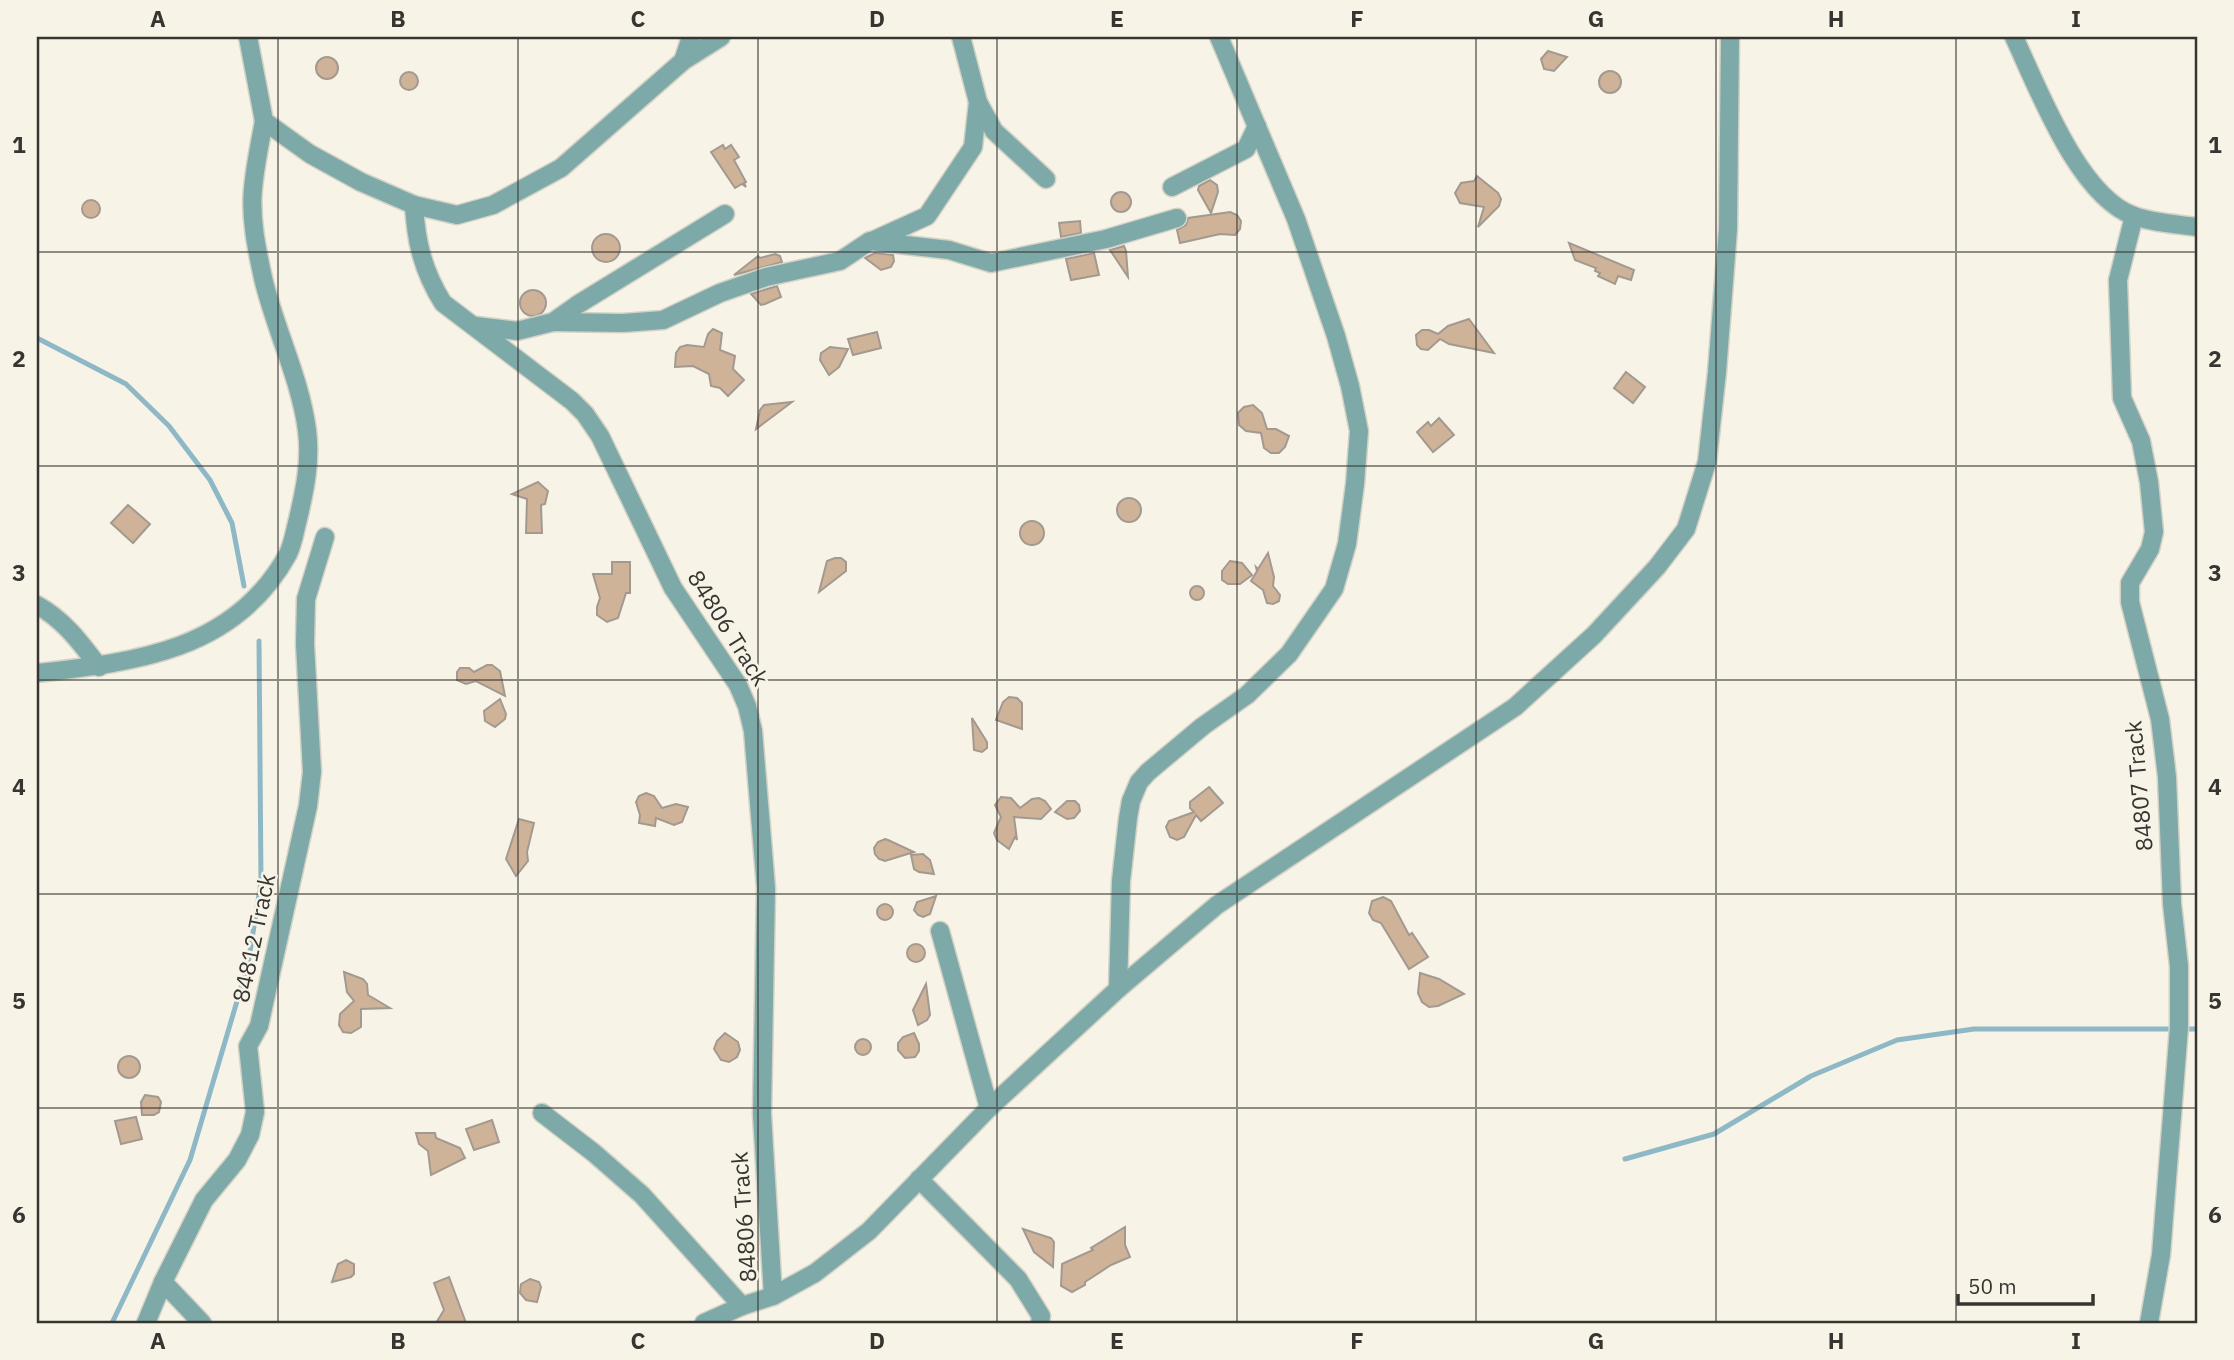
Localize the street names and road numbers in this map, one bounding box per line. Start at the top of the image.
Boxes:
street label: 84806 Track [681,564,776,691]
street label: 84807 Track [2117,720,2159,853]
street label: 84812 Track [225,871,281,1005]
street label: 84806 Track [723,1151,763,1283]

